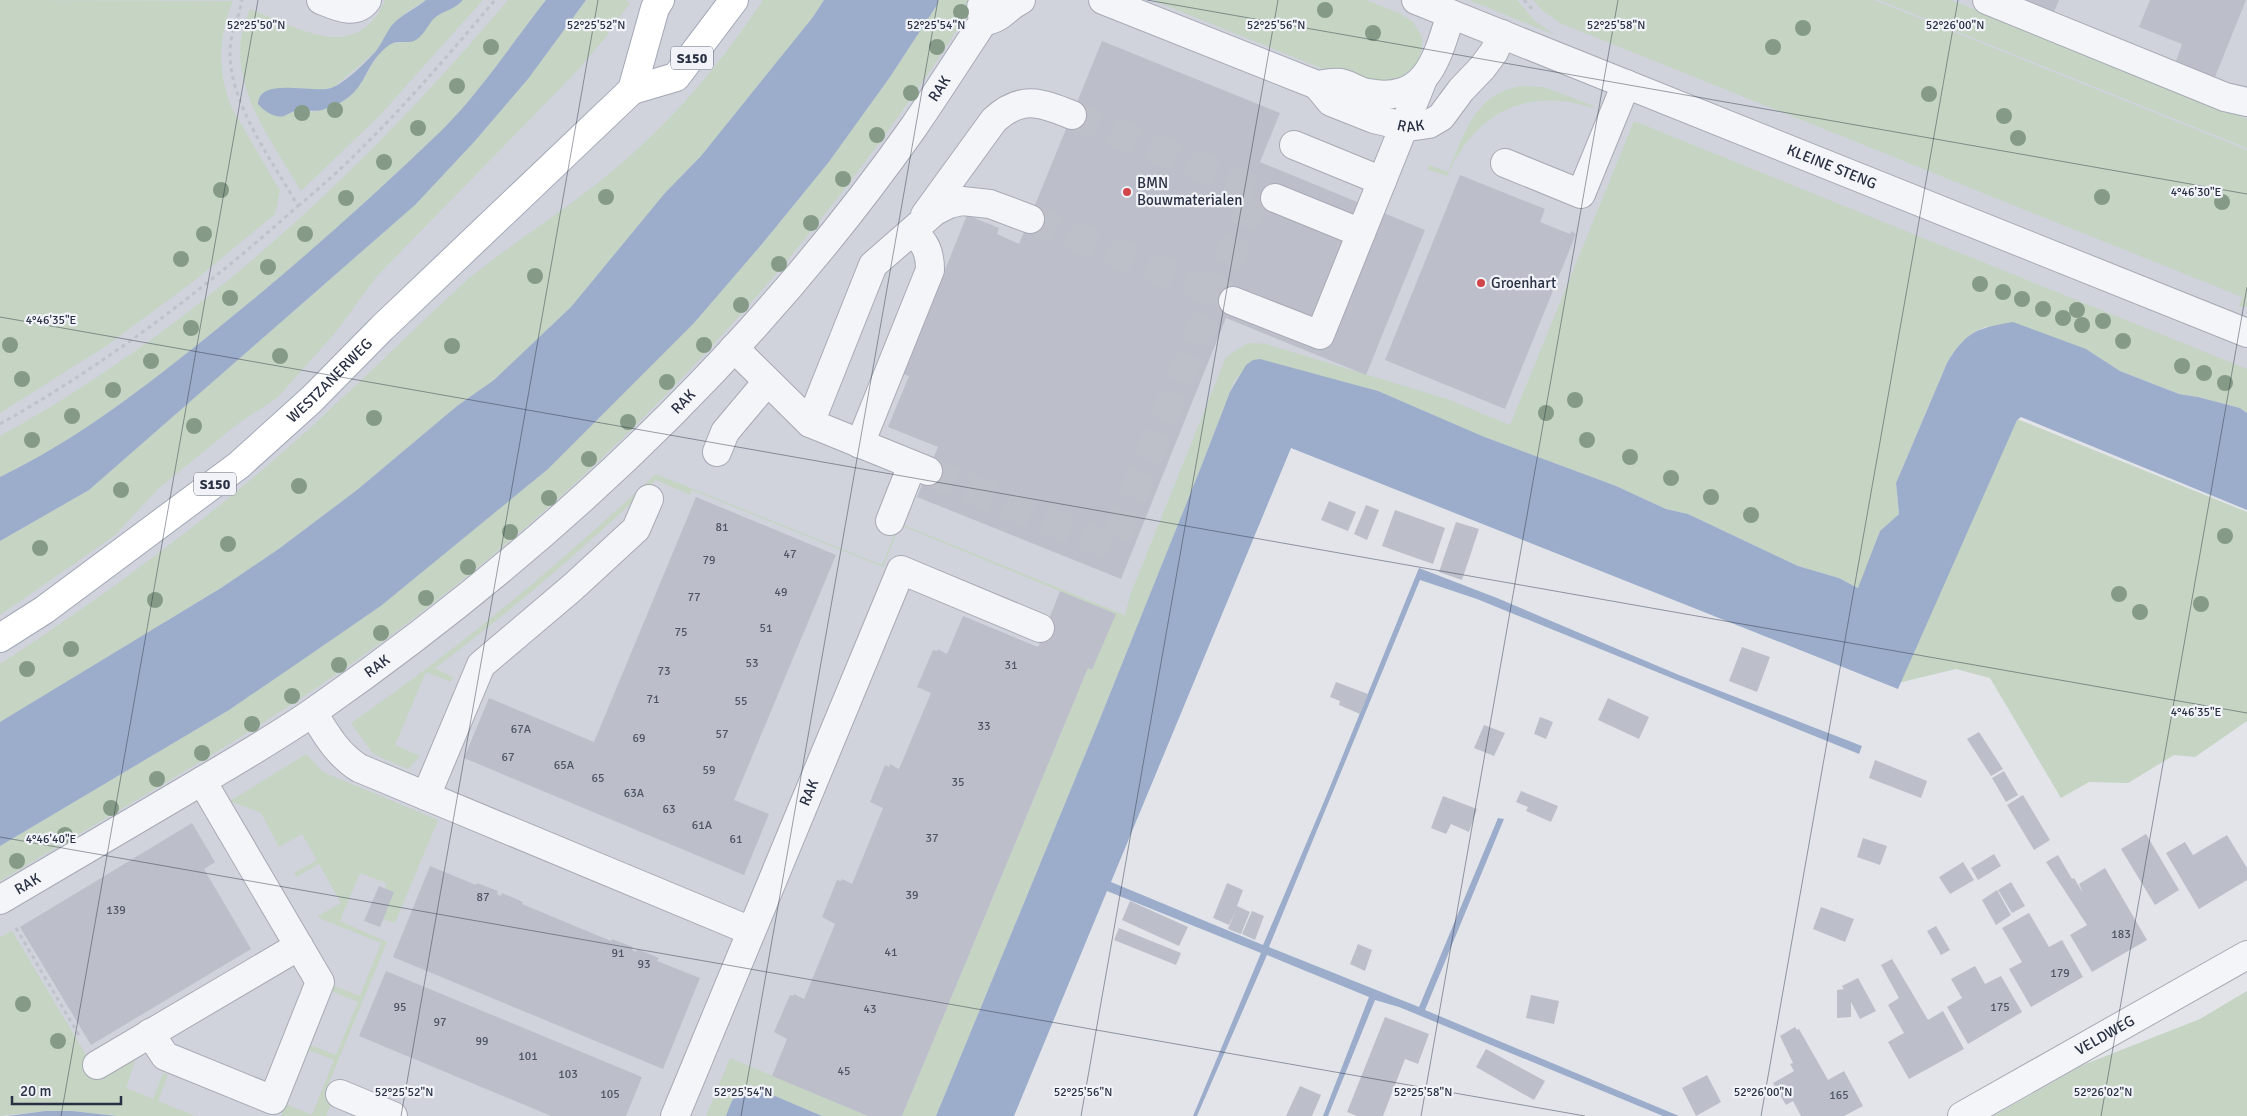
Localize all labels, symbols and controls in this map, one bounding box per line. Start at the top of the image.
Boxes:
text: 52°25'50"N [227,18,285,33]
text: 52°25'52"N [567,18,625,33]
text: 52°25'54"N [907,18,965,33]
text: 52°25'56"N [1247,18,1305,33]
text: 52°25'58"N [1587,18,1645,33]
text: 52°26'00"N [1926,18,1984,33]
road number: S150 [671,46,713,70]
street label: RAK [924,72,954,105]
street label: RAK [1395,116,1426,136]
street label: KLEINE STENG [1784,141,1879,193]
place label: BMN Bouwmaterialen [1137,174,1242,209]
text: 4°46'30"E [2171,185,2222,200]
marker: BMN Bouwmaterialen [1121,186,1133,198]
place label: Groenhart [1491,274,1556,292]
marker: Groenhart [1475,277,1487,289]
text: 4°46'35"E [26,313,77,328]
street label: WESTZANERWEG [283,334,376,426]
street label: RAK [667,386,699,418]
road number: S150 [194,472,236,496]
house number: 81 [716,520,728,535]
house number: 47 [784,547,796,562]
house number: 79 [703,553,715,568]
house number: 49 [775,585,787,600]
house number: 77 [688,590,700,605]
house number: 51 [760,621,772,636]
house number: 75 [675,625,687,640]
street label: RAK [361,651,393,681]
house number: 53 [746,656,758,671]
house number: 31 [1005,658,1017,673]
house number: 73 [658,664,670,679]
house number: 71 [647,692,659,707]
house number: 55 [735,694,747,709]
text: 4°46'35"E [2171,705,2222,720]
house number: 33 [978,719,990,734]
house number: 67A [511,722,532,737]
house number: 57 [716,727,728,742]
house number: 69 [633,731,645,746]
house number: 67 [502,750,514,765]
house number: 65A [554,758,575,773]
house number: 59 [703,763,715,778]
house number: 65 [592,771,604,786]
house number: 35 [952,775,964,790]
street label: RAK [795,777,822,809]
house number: 63A [624,786,645,801]
house number: 63 [663,802,675,817]
house number: 61A [692,818,713,833]
house number: 37 [926,831,938,846]
text: 4°46'40"E [26,832,77,847]
house number: 61 [730,832,742,847]
street label: RAK [11,869,44,898]
house number: 39 [906,888,918,903]
house number: 87 [477,890,489,905]
house number: 139 [106,903,126,918]
house number: 183 [2111,927,2131,942]
house number: 41 [885,945,897,960]
house number: 91 [612,946,624,961]
house number: 93 [638,957,650,972]
house number: 179 [2050,966,2070,981]
house number: 95 [394,1000,406,1015]
house number: 175 [1990,1000,2010,1015]
house number: 43 [864,1002,876,1017]
street label: VELDWEG [2072,1011,2138,1059]
house number: 97 [434,1015,446,1030]
house number: 99 [476,1034,488,1049]
house number: 101 [518,1049,538,1064]
house number: 45 [838,1064,850,1079]
house number: 103 [558,1067,578,1082]
scale bar [12,1074,121,1106]
text: 20 m [20,1082,51,1100]
text: 52°25'52"N [375,1085,433,1100]
text: 52°25'54"N [714,1085,772,1100]
text: 52°25'56"N [1054,1085,1112,1100]
text: 52°25'58"N [1394,1085,1452,1100]
text: 52°26'00"N [1734,1085,1792,1100]
text: 52°26'02"N [2074,1085,2132,1100]
house number: 105 [600,1087,620,1102]
house number: 165 [1829,1088,1849,1103]

